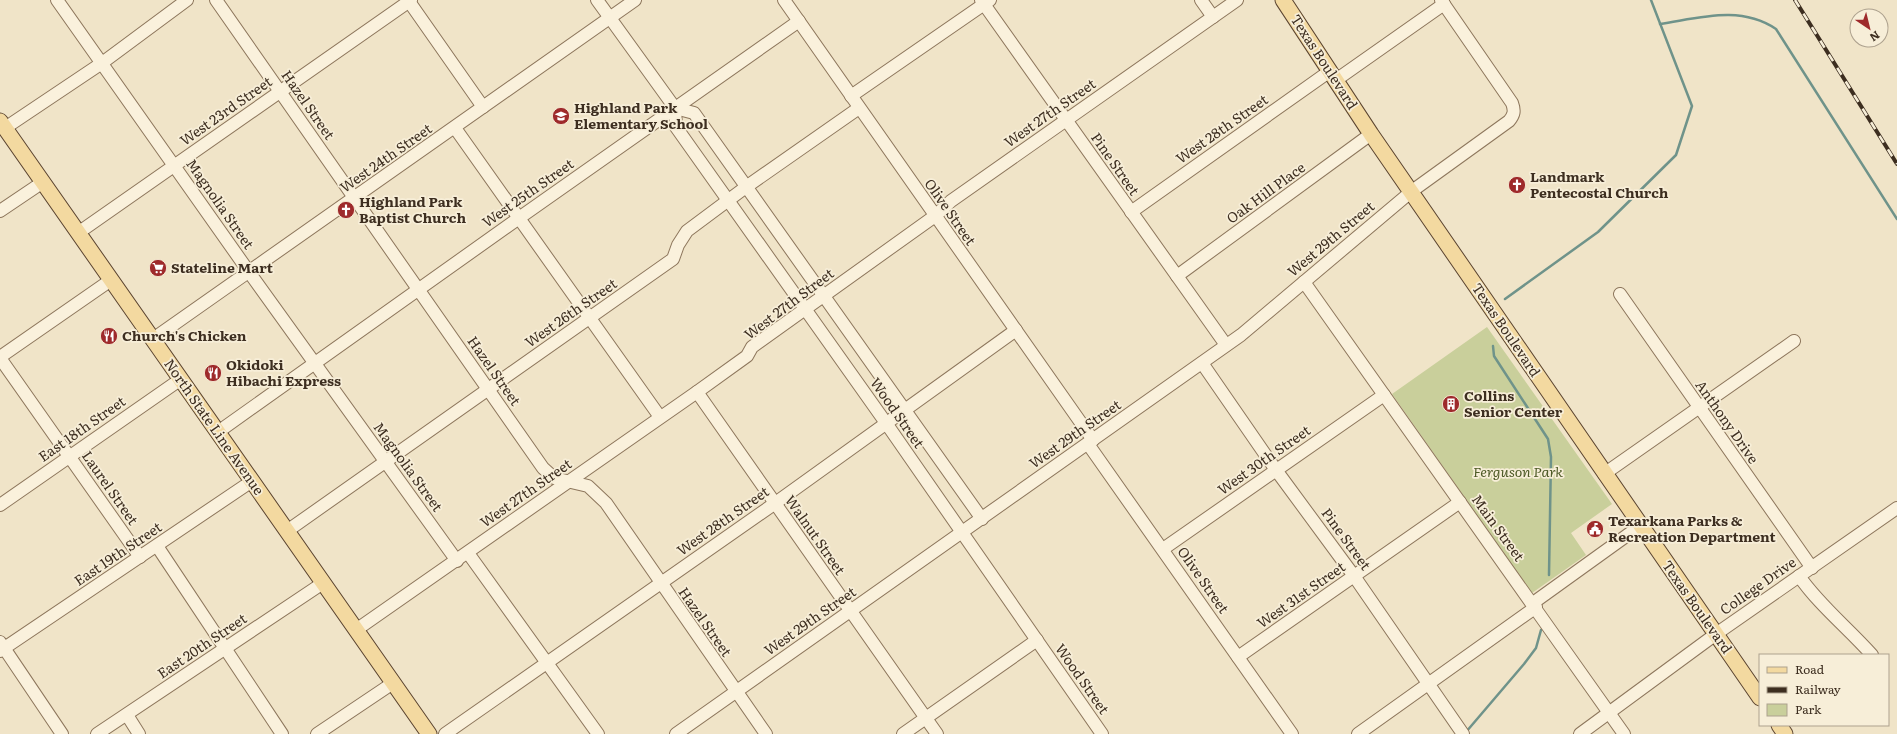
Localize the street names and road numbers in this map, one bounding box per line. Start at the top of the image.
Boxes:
street label: Texas Boulevard [1287,10,1363,113]
street label: Hazel Street [277,66,340,143]
street label: West 23rd Street [175,71,276,149]
street label: West 27th Street [1000,73,1099,151]
street label: West 28th Street [1171,89,1272,167]
street label: West 24th Street [335,118,436,196]
street label: Pine Street [1087,128,1145,199]
street label: West 25th Street [478,153,578,231]
street label: Magnolia Street [182,154,260,253]
street label: Oak Hill Place [1222,157,1309,228]
street label: Olive Street [920,174,981,249]
street label: West 29th Street [1283,196,1378,281]
street label: West 27th Street [739,263,838,344]
street label: West 26th Street [520,273,621,351]
street label: Texas Boulevard [1468,278,1546,381]
street label: Hazel Street [463,332,526,409]
street label: North State Line Avenue [160,354,269,498]
street label: Wood Street [866,373,930,452]
street label: Anthony Drive [1692,376,1764,467]
street label: East 18th Street [34,390,129,466]
street label: West 29th Street [1024,394,1125,472]
street label: Magnolia Street [370,418,448,515]
street label: West 30th Street [1213,419,1314,499]
street label: Laurel Street [78,446,144,529]
street label: West 27th Street [476,453,575,531]
street label: West 28th Street [672,481,773,559]
street label: Main Street [1468,490,1530,565]
street label: Walnut Street [781,491,851,579]
street label: Pine Street [1317,503,1376,574]
street label: East 19th Street [70,516,166,590]
street label: Olive Street [1173,542,1234,617]
street label: College Drive [1715,552,1799,619]
street label: West 31st Street [1252,556,1349,632]
street label: Texas Boulevard [1658,556,1738,657]
street label: West 29th Street [759,581,860,659]
street label: Hazel Street [674,583,737,660]
street label: East 20th Street [153,608,250,683]
street label: Wood Street [1051,639,1115,718]

